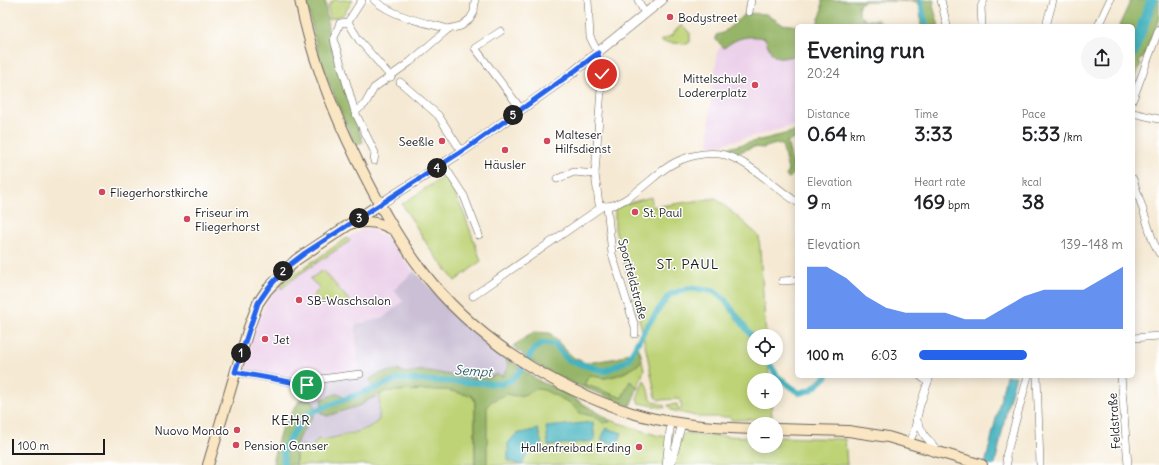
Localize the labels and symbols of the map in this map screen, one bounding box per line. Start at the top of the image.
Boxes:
place label: Bodystreet [678,10,738,25]
marker: Bodystreet [665,12,675,22]
pin [585,57,619,91]
place label: Mittelschule Lodererplatz [678,71,747,100]
marker: Mittelschule Lodererplatz [750,80,760,90]
pin: 5 [503,105,523,125]
place label: Malteser Hilfsdienst [555,127,611,156]
place label: Seeßle [399,134,434,149]
marker: Seeßle [437,136,447,146]
marker: Malteser Hilfsdienst [542,136,552,146]
marker: Häusler [500,145,510,155]
place label: Häusler [484,157,526,172]
pin: 4 [427,158,447,178]
place label: Fliegerhorstkirche [110,185,208,200]
marker: Fliegerhorstkirche [97,187,107,197]
place label: Friseur im Fliegerhorst [195,205,260,234]
place label: St. Paul [643,205,682,220]
marker: St. Paul [630,207,640,217]
pin: 3 [349,208,369,228]
marker: Friseur im Fliegerhorst [182,214,192,224]
street label: Sportfeldstraße [615,237,651,321]
district label: ST. PAUL [657,255,719,273]
pin: 2 [273,261,293,281]
place label: SB-Waschsalon [307,293,391,308]
marker: SB-Waschsalon [294,295,304,305]
place label: Jet [273,332,290,347]
marker: Jet [260,334,270,344]
pin: 1 [231,343,251,363]
water label: Sempt [454,361,494,381]
pin [290,368,324,402]
street label: Feldstraße [1105,392,1123,450]
district label: KEHR [271,411,311,429]
place label: Nuovo Mondo [155,423,229,438]
marker: Nuovo Mondo [232,425,242,435]
scale bar [12,437,105,456]
place label: Pension Ganser [244,438,328,453]
marker: Pension Ganser [231,440,241,450]
place label: Hallenfreibad Erding [521,440,631,455]
marker: Hallenfreibad Erding [634,442,644,452]

